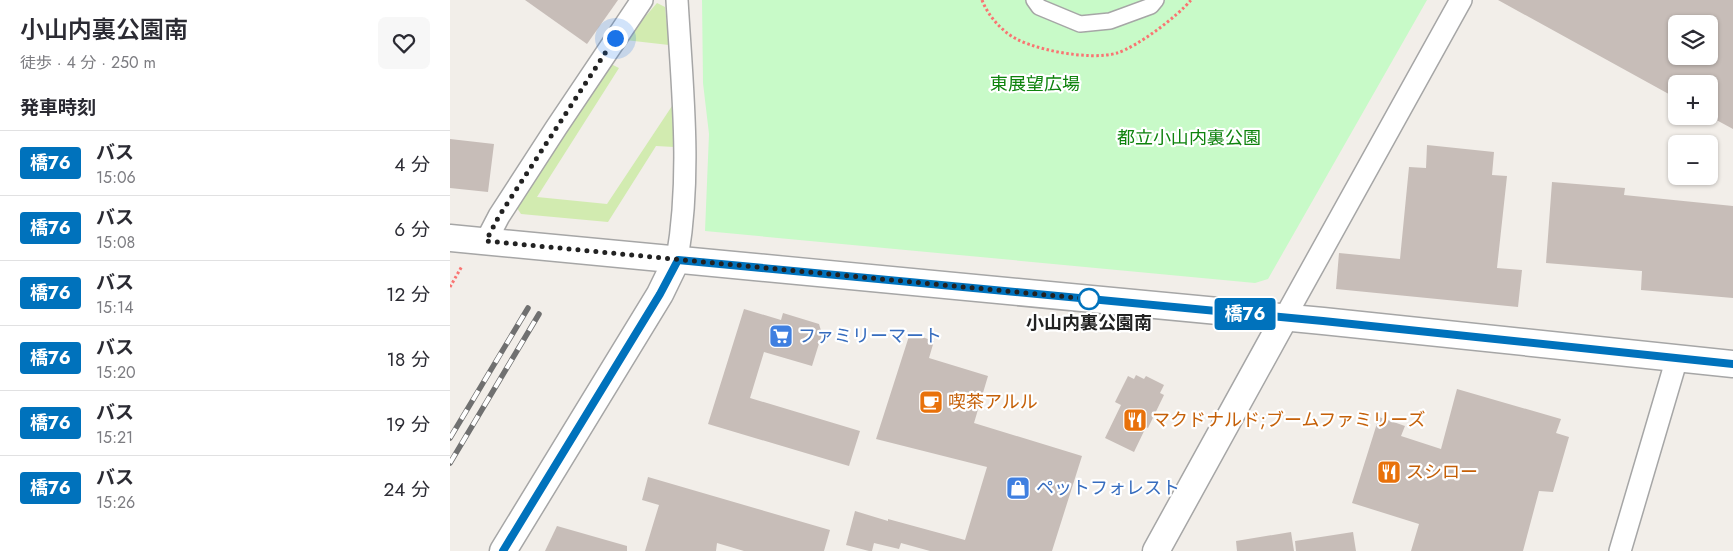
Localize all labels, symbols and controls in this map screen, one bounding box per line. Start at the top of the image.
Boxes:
text: 小山内裏公園南 [20,12,188,47]
map controls [1668,15,1718,185]
button: layers [1668,15,1718,65]
button: heart [378,17,430,69]
your location [603,26,628,51]
text: 徒歩 · 4 分 · 250 m [20,51,156,74]
park label: 東展望広場 [990,71,1080,97]
button: + [1668,75,1718,125]
text: 発車時刻 [20,94,96,121]
park label: 都立小山内裏公園 [1117,125,1261,151]
button: − [1668,135,1718,185]
text: バス [96,139,134,166]
text: 橋76 [30,150,71,176]
text: 4 分 [394,151,430,178]
text: 15:06 [96,166,136,189]
text: バス [96,204,134,231]
text: 橋76 [30,215,71,241]
text: 6 分 [394,216,430,243]
text: 15:08 [96,231,135,254]
text: バス [96,269,134,296]
text: 橋76 [30,280,71,306]
text: 12 分 [386,281,430,308]
marker: 小山内裏公園南 [1078,288,1100,310]
text: 15:14 [96,296,133,319]
line badge: 橋76 [1216,298,1274,330]
text: 橋76 [1225,301,1265,327]
place label: 小山内裏公園南 [1026,310,1152,336]
supermarket icon: ファミリーマート [768,323,794,349]
place label: ファミリーマート [798,323,942,349]
text: バス [96,334,134,361]
text: 橋76 [30,345,71,371]
text: 18 分 [386,346,430,373]
text: 15:20 [96,361,136,384]
cafe icon: 喫茶アルル [918,389,944,415]
place label: 喫茶アルル [948,389,1038,415]
text: バス [96,399,134,426]
restaurant icon: マクドナルド;ブームファミリーズ [1122,407,1148,433]
place label: マクドナルド;ブームファミリーズ [1152,407,1425,433]
text: 橋76 [30,410,71,436]
text: 19 分 [386,411,430,438]
text: 15:21 [96,426,133,449]
restaurant icon: スシロー [1376,459,1402,485]
place label: スシロー [1406,459,1478,485]
text: バス [96,464,134,491]
text: 橋76 [30,475,71,501]
shop icon: ペットフォレスト [1005,475,1031,501]
place label: ペットフォレスト [1036,475,1180,501]
text: 24 分 [383,476,430,503]
text: 15:26 [96,491,135,514]

